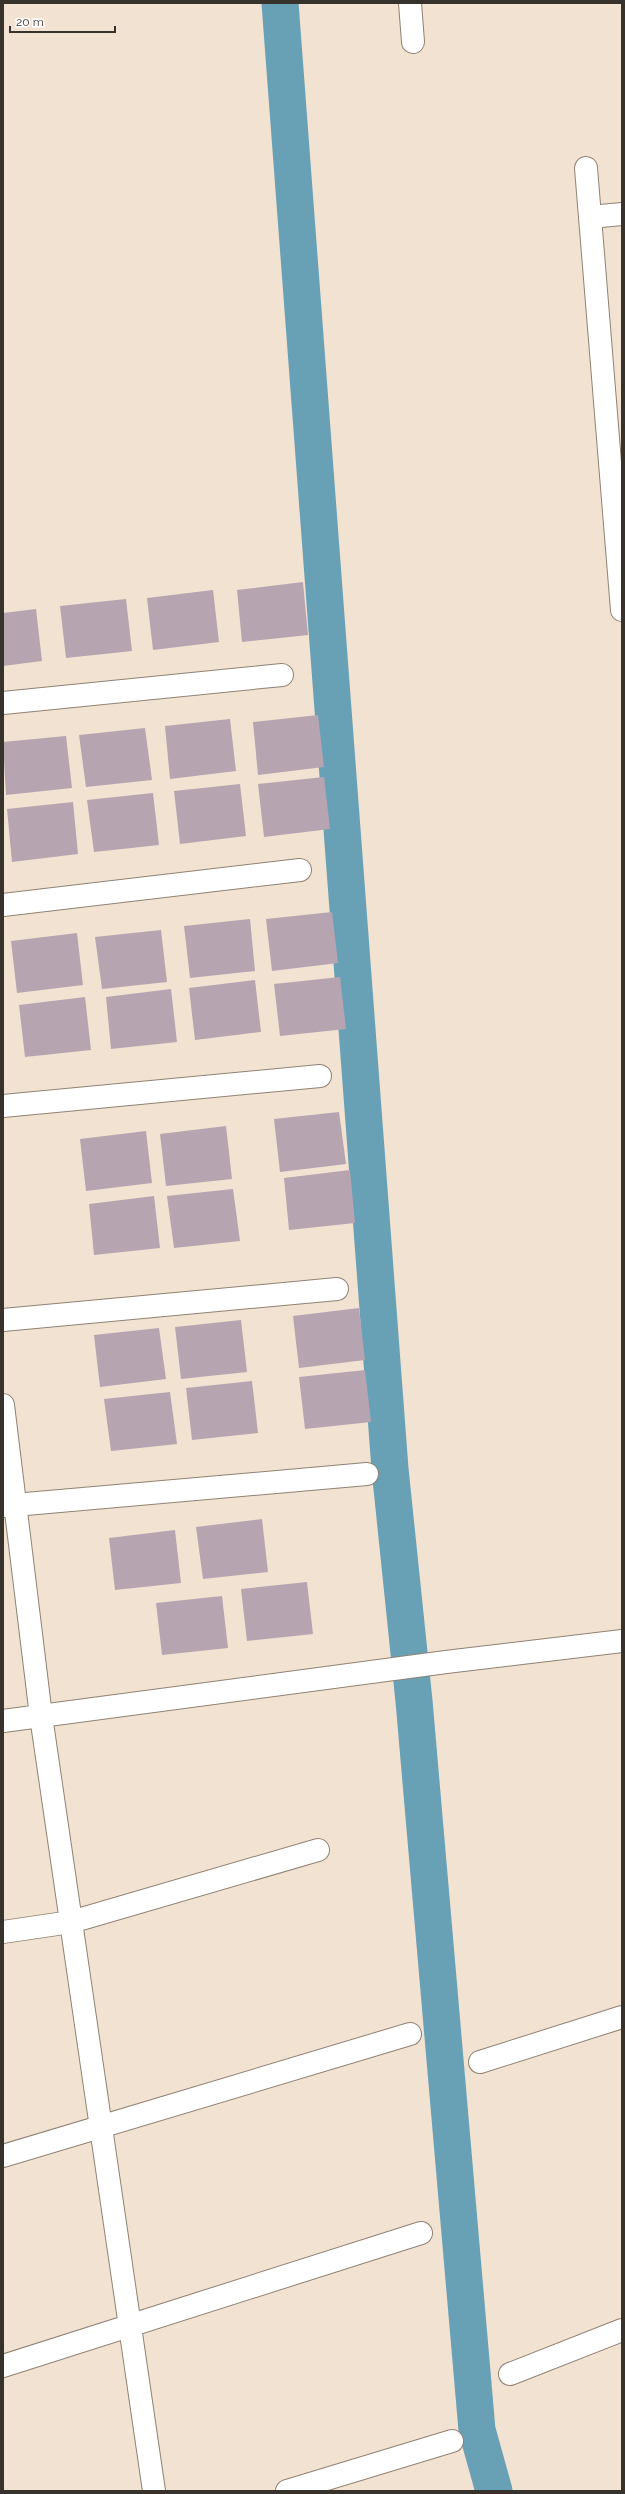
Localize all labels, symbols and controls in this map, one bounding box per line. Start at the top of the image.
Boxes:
scale bar [10,8,115,34]
text: 20 m [16,15,44,29]

